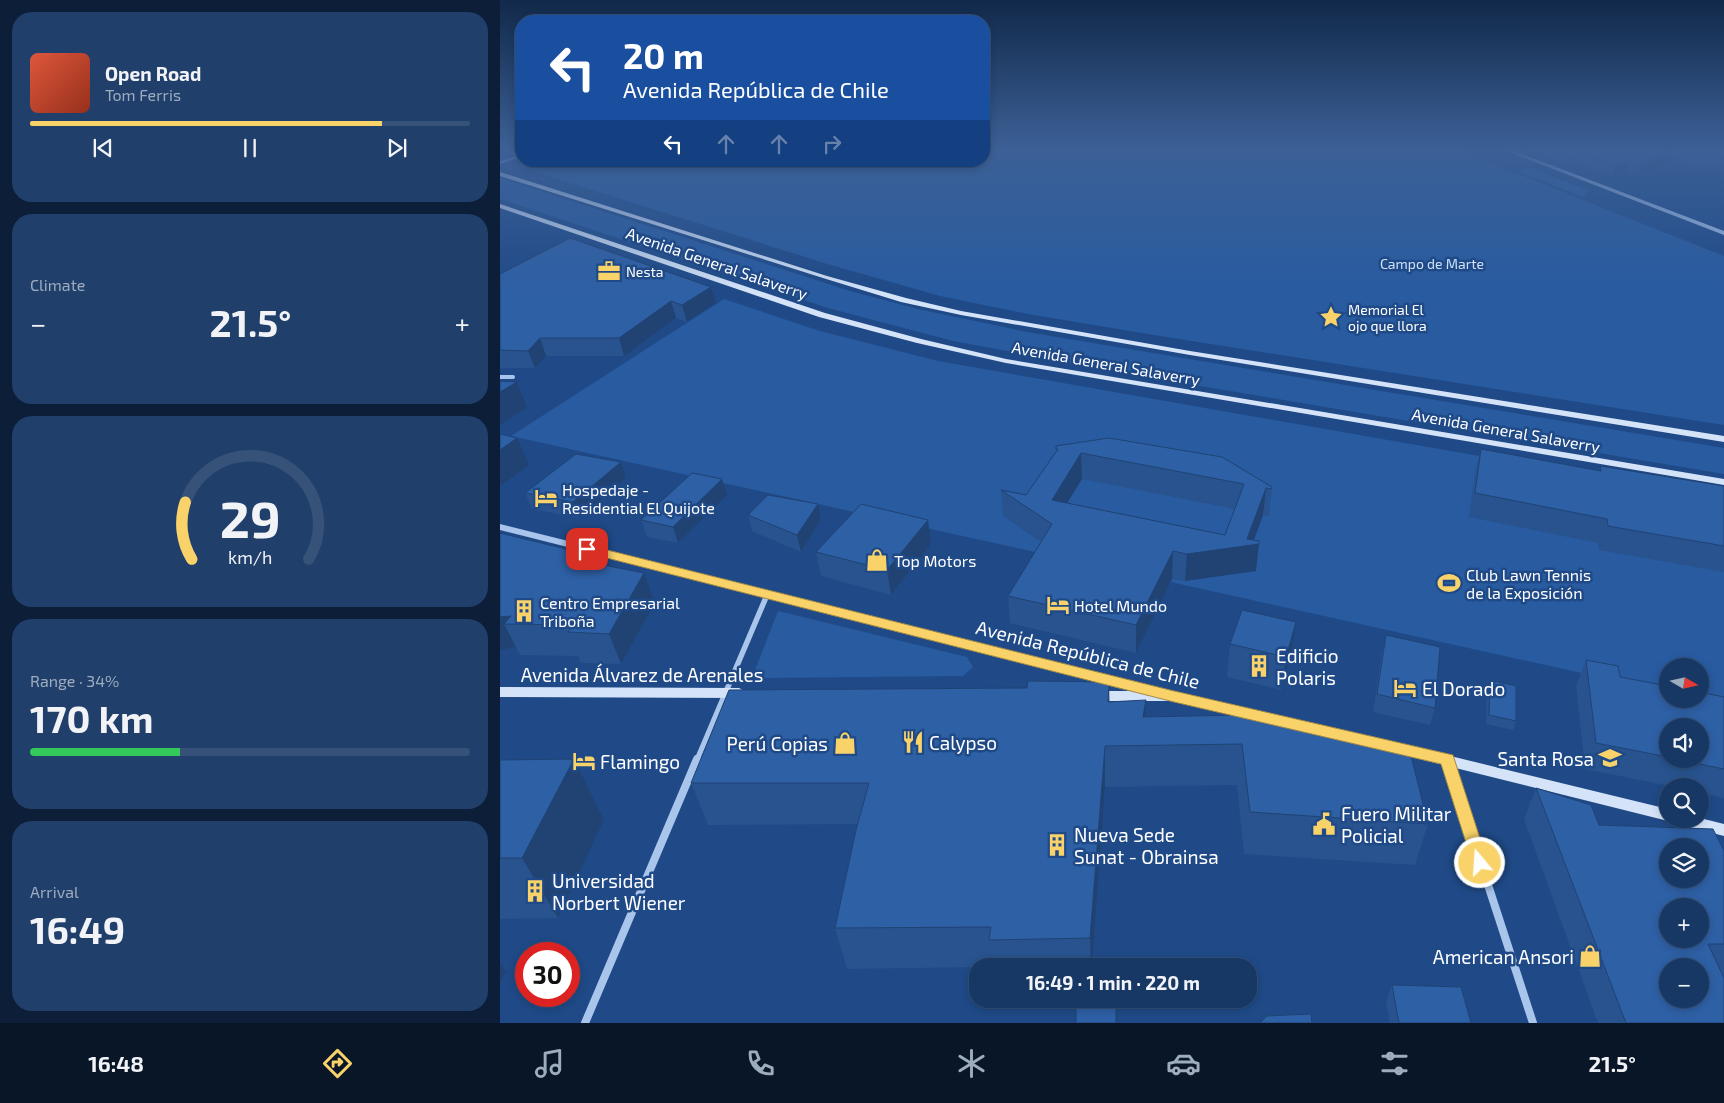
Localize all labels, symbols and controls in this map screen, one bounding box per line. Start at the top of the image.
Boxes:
text: 20 m [623,34,704,76]
icon: left [540,35,605,100]
text: Open Road [105,62,201,85]
text: Avenida República de Chile [623,76,889,102]
text: Tom Ferris [105,85,181,104]
icon: left [659,130,687,158]
icon: ahead [712,130,740,158]
icon: ahead [765,130,793,158]
icon: right [818,130,846,158]
icon: previous [89,134,117,162]
icon: pause [236,134,264,162]
icon: next [383,134,411,162]
street label: Avenida General Salaverry [624,223,811,303]
park label: Campo de Marte [1380,255,1484,272]
office icon: Nesta [596,258,622,284]
place label: Nesta [626,263,664,280]
text: Climate [30,275,85,294]
text: 21.5° [210,299,291,345]
place label: Memorial El ojo que llora [1348,301,1427,334]
place icon: Memorial El ojo que llora [1318,304,1344,330]
text: − [30,306,46,340]
text: + [455,306,470,340]
street label: Avenida General Salaverry [1010,337,1202,389]
street label: Avenida General Salaverry [1410,404,1602,456]
place label: Hospedaje - Residential El Quijote [562,480,715,518]
hotel icon: Hospedaje - Residential El Quijote [533,485,559,511]
text: 29 [220,486,280,548]
pin [566,528,608,570]
icon: arrive [573,535,601,563]
text: km/h [228,546,272,568]
shop icon: Top Motors [864,547,890,573]
place label: Top Motors [894,551,976,570]
place label: Club Lawn Tennis de la Exposición [1466,565,1591,602]
sports icon: Club Lawn Tennis de la Exposición [1436,570,1462,596]
hotel icon: Hotel Mundo [1045,592,1071,618]
place label: Centro Empresarial Triboña [540,593,680,630]
place label: Hotel Mundo [1074,596,1167,615]
building icon: Centro Empresarial Triboña [511,598,537,624]
street label: Avenida República de Chile [974,615,1202,693]
place label: Edificio Polaris [1276,644,1339,689]
building icon: Edificio Polaris [1246,653,1272,679]
north arrow [1659,658,1709,708]
map controls [1659,658,1709,1008]
street label: Avenida Álvarez de Arenales [521,663,763,686]
text: Range · 34% [30,671,119,690]
hotel icon: El Dorado [1392,675,1418,701]
place label: El Dorado [1422,677,1505,700]
text: 170 km [30,695,153,741]
button: sound [1659,718,1709,768]
restaurant icon: Calypso [900,729,926,755]
shop icon: Perú Copias [832,730,858,756]
place label: Calypso [929,731,997,754]
place label: Perú Copias [727,732,828,755]
school or university icon: Santa Rosa [1597,745,1623,771]
place label: Santa Rosa [1497,747,1594,770]
hotel icon: Flamingo [571,748,597,774]
place label: Flamingo [600,750,680,773]
button: search [1659,778,1709,828]
place label: Fuero Militar Policial [1341,802,1452,847]
public building icon: Fuero Militar Policial [1311,811,1337,837]
place label: Nueva Sede Sunat - Obrainsa [1074,823,1219,868]
building icon: Nueva Sede Sunat - Obrainsa [1044,832,1070,858]
position arrow [1453,836,1505,888]
button: layers [1659,838,1709,888]
place label: Universidad Norbert Wiener [552,869,686,914]
building icon: Universidad Norbert Wiener [522,878,548,904]
text: Arrival [30,882,79,901]
button: + [1659,898,1709,948]
text: 16:49 [30,906,125,952]
speed limit sign: 30 [515,942,580,1007]
shop icon: American Ansori [1577,943,1603,969]
place label: American Ansori [1433,945,1574,968]
button: − [1659,958,1709,1008]
text: 16:49 · 1 min · 220 m [1026,971,1200,994]
icon: directions [320,1046,355,1081]
icon: music [532,1046,567,1081]
icon: phone [743,1046,778,1081]
icon: climate [954,1046,989,1081]
icon: car [1166,1046,1201,1081]
icon: filters [1377,1046,1412,1081]
text: 16:48 [88,1050,144,1076]
text: 21.5° [1588,1050,1636,1076]

